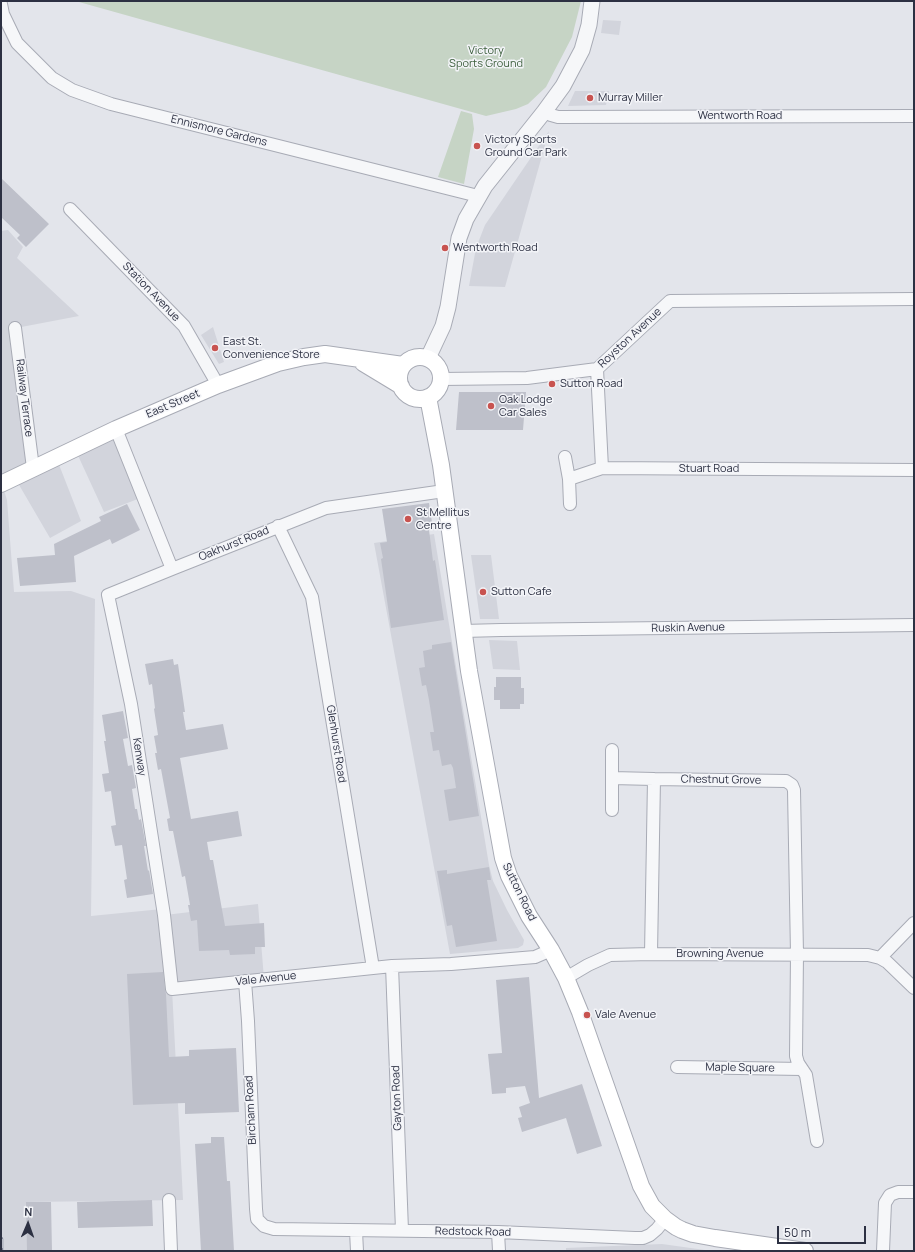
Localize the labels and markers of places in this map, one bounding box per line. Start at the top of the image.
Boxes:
place label: Murray Miller [598,91,663,105]
marker: Murray Miller [585,93,595,103]
place label: Victory Sports Ground Car Park [485,133,567,159]
marker: Victory Sports Ground Car Park [472,141,482,151]
place label: Wentworth Road [453,241,538,255]
marker: Wentworth Road [440,243,450,253]
place label: East St. Convenience Store [223,335,320,361]
marker: East St. Convenience Store [210,343,220,353]
place label: Sutton Road [560,377,623,391]
marker: Sutton Road [547,379,557,389]
place label: Oak Lodge Car Sales [499,393,552,419]
marker: Oak Lodge Car Sales [486,401,496,411]
place label: St Mellitus Centre [416,506,469,532]
marker: St Mellitus Centre [403,514,413,524]
place label: Sutton Cafe [491,585,552,599]
marker: Sutton Cafe [478,587,488,597]
place label: Vale Avenue [595,1008,656,1022]
marker: Vale Avenue [582,1010,592,1020]

